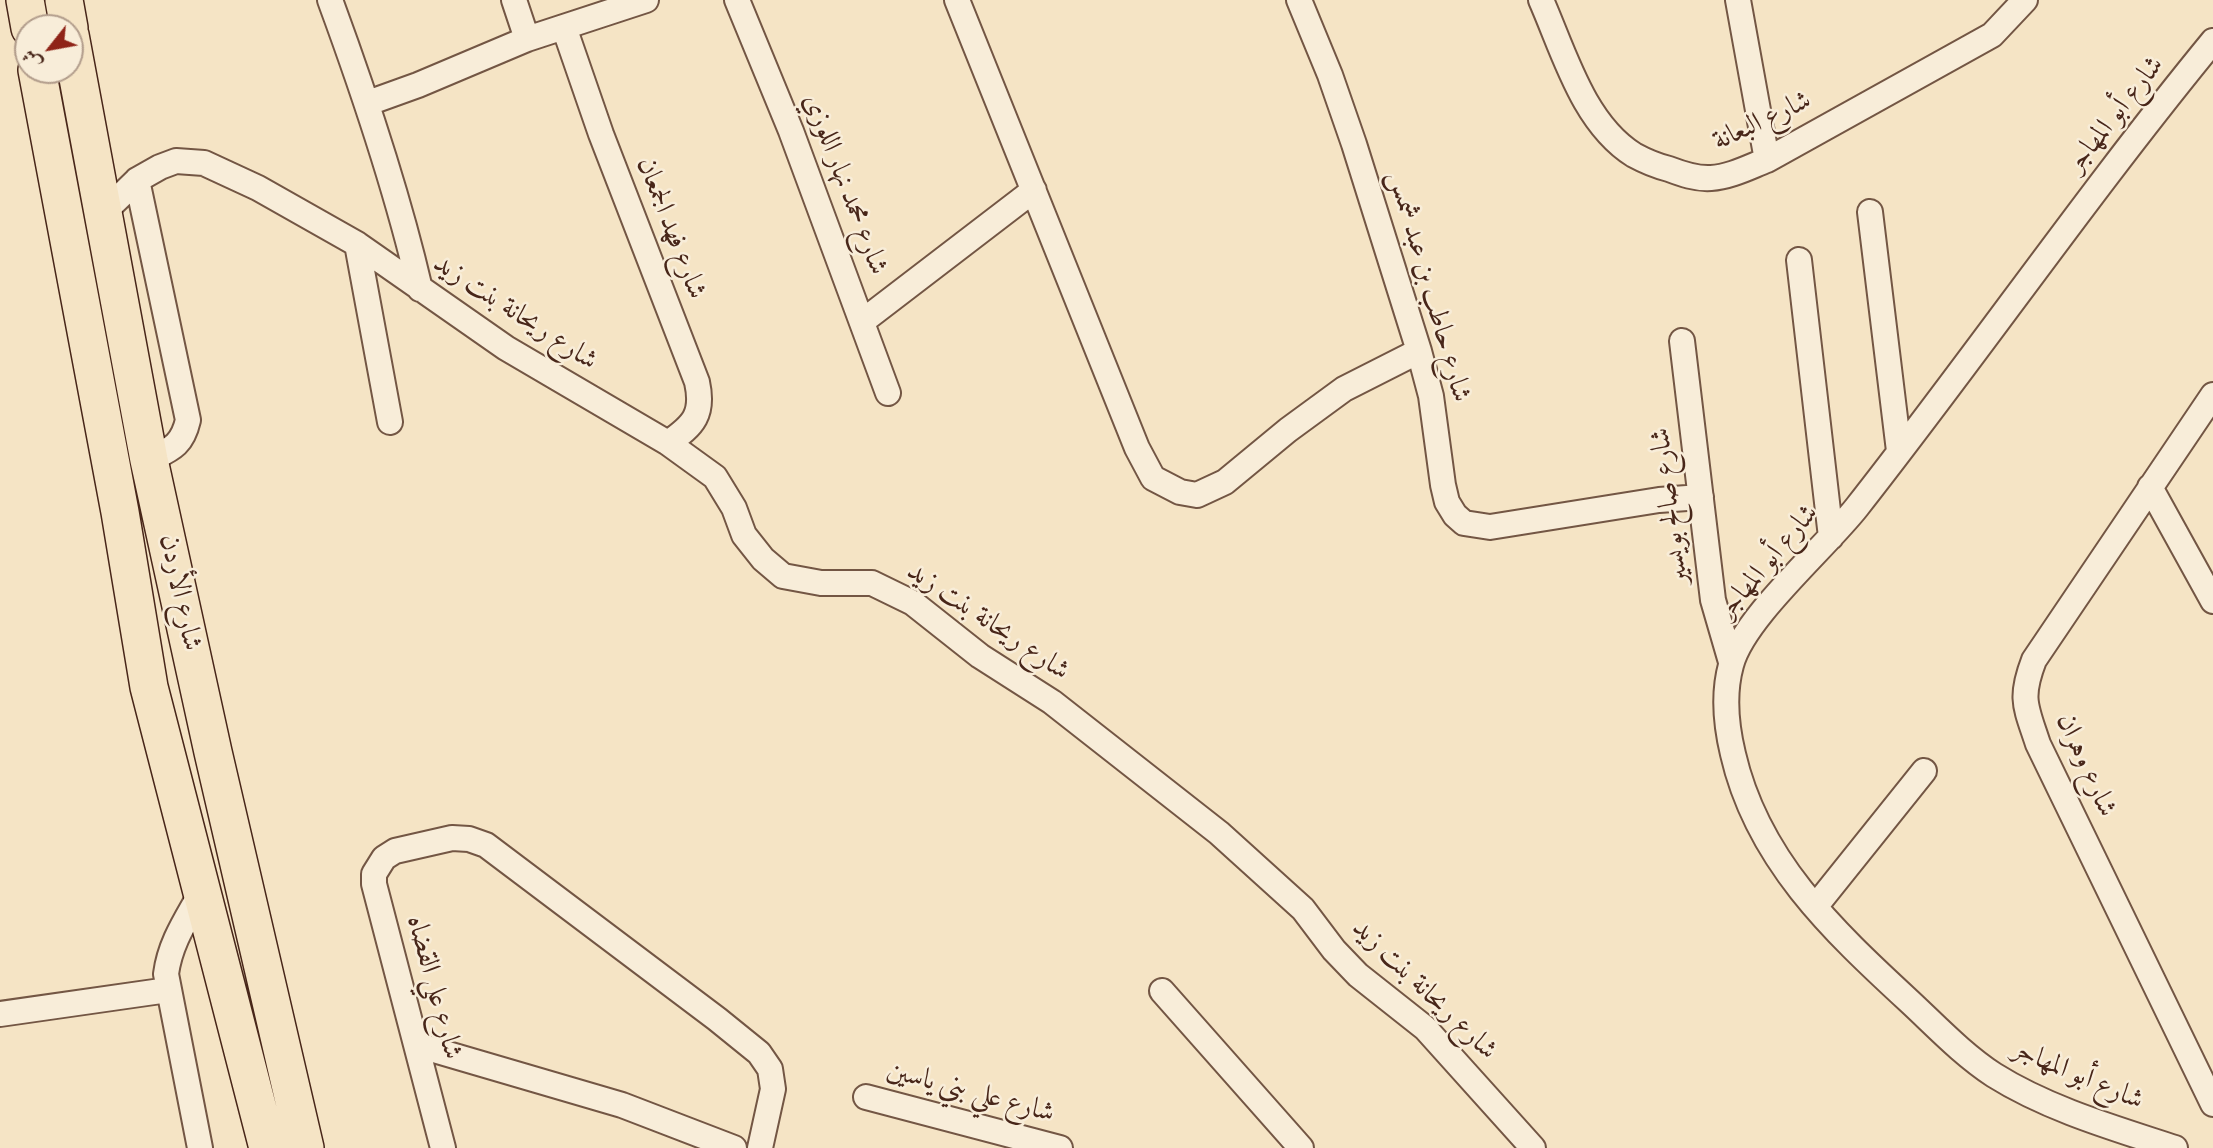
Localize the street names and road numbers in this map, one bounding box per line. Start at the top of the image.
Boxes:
street label: شارع أبو المهاجر [2061,51,2173,181]
street label: شارع البعانة [1708,86,1818,160]
street label: شارع محمد نهار اللوزي [793,90,893,280]
street label: شارع فهد الجمعان [627,153,711,305]
street label: شارع حاطب بن عبد شمس [1378,167,1476,407]
street label: شارع ريحانة بنت زيد [426,248,602,380]
street label: شارع صالح بويسير [1646,426,1698,586]
street label: شارع أبو المهاجر [1712,499,1828,627]
street label: شارع الأردن [149,532,207,654]
street label: شارع ريحانة بنت زيد [899,556,1075,690]
street label: شارع وهران [2046,709,2122,823]
street label: شارع علي القضاه [397,912,467,1064]
street label: شارع ريحانة بنت زيد [1343,913,1503,1069]
street label: شارع أبو المهاجر [2006,1034,2148,1120]
street label: شارع علي بني ياسين [882,1055,1058,1133]

